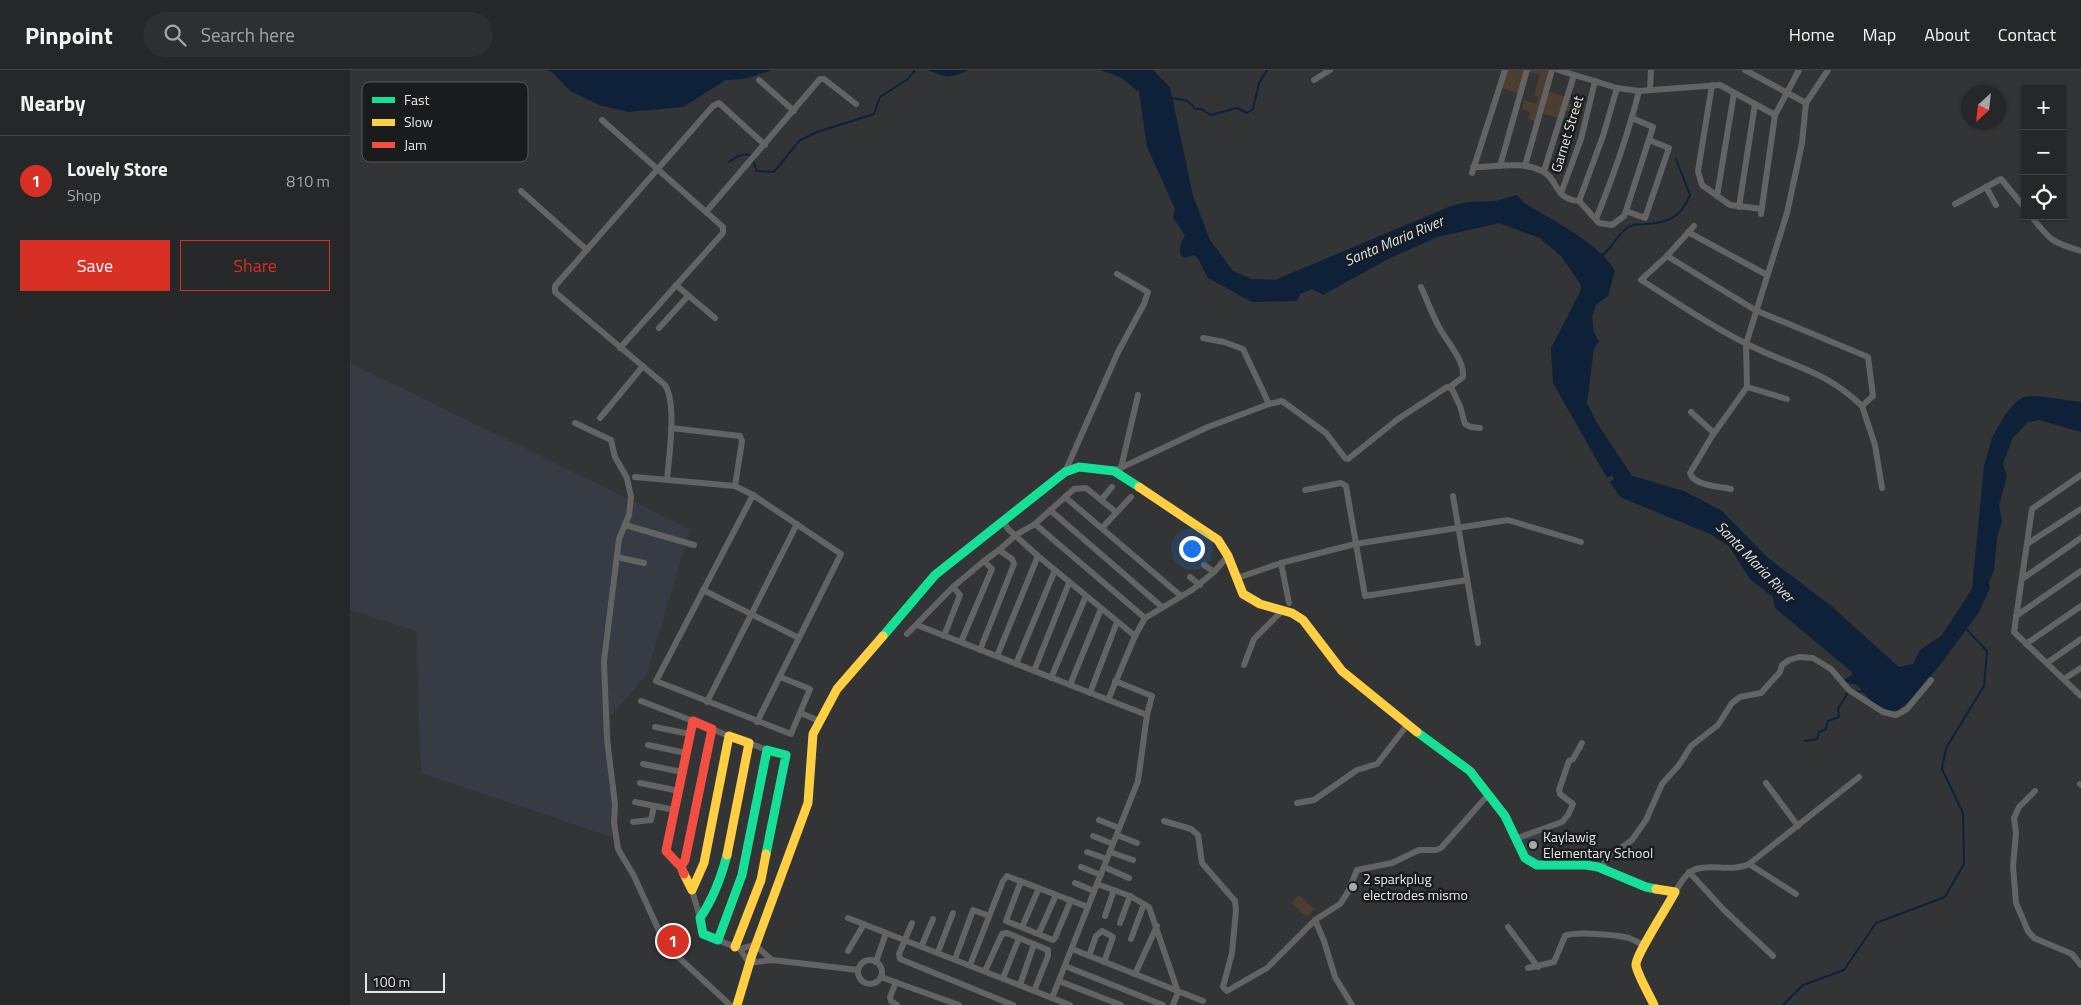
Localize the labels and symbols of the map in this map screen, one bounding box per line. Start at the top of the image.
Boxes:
legend [362,82,528,162]
north arrow [1961,85,2006,130]
text: Fast [404,89,429,110]
street label: Garnet Street [1545,93,1588,175]
text: Slow [404,111,433,132]
text: Jam [404,134,427,155]
water label: Santa Maria River [1341,208,1449,272]
water label: Santa Maria River [1710,516,1802,609]
your location [1179,536,1205,562]
place label: Kaylawig Elementary School [1543,826,1653,863]
marker: Kaylawig Elementary School [1527,839,1539,851]
place label: 2 sparkplug electrodes mismo [1363,868,1468,905]
marker: 2 sparkplug electrodes mismo [1347,881,1359,893]
pin: 1 [657,922,689,960]
scale bar [365,970,445,993]

